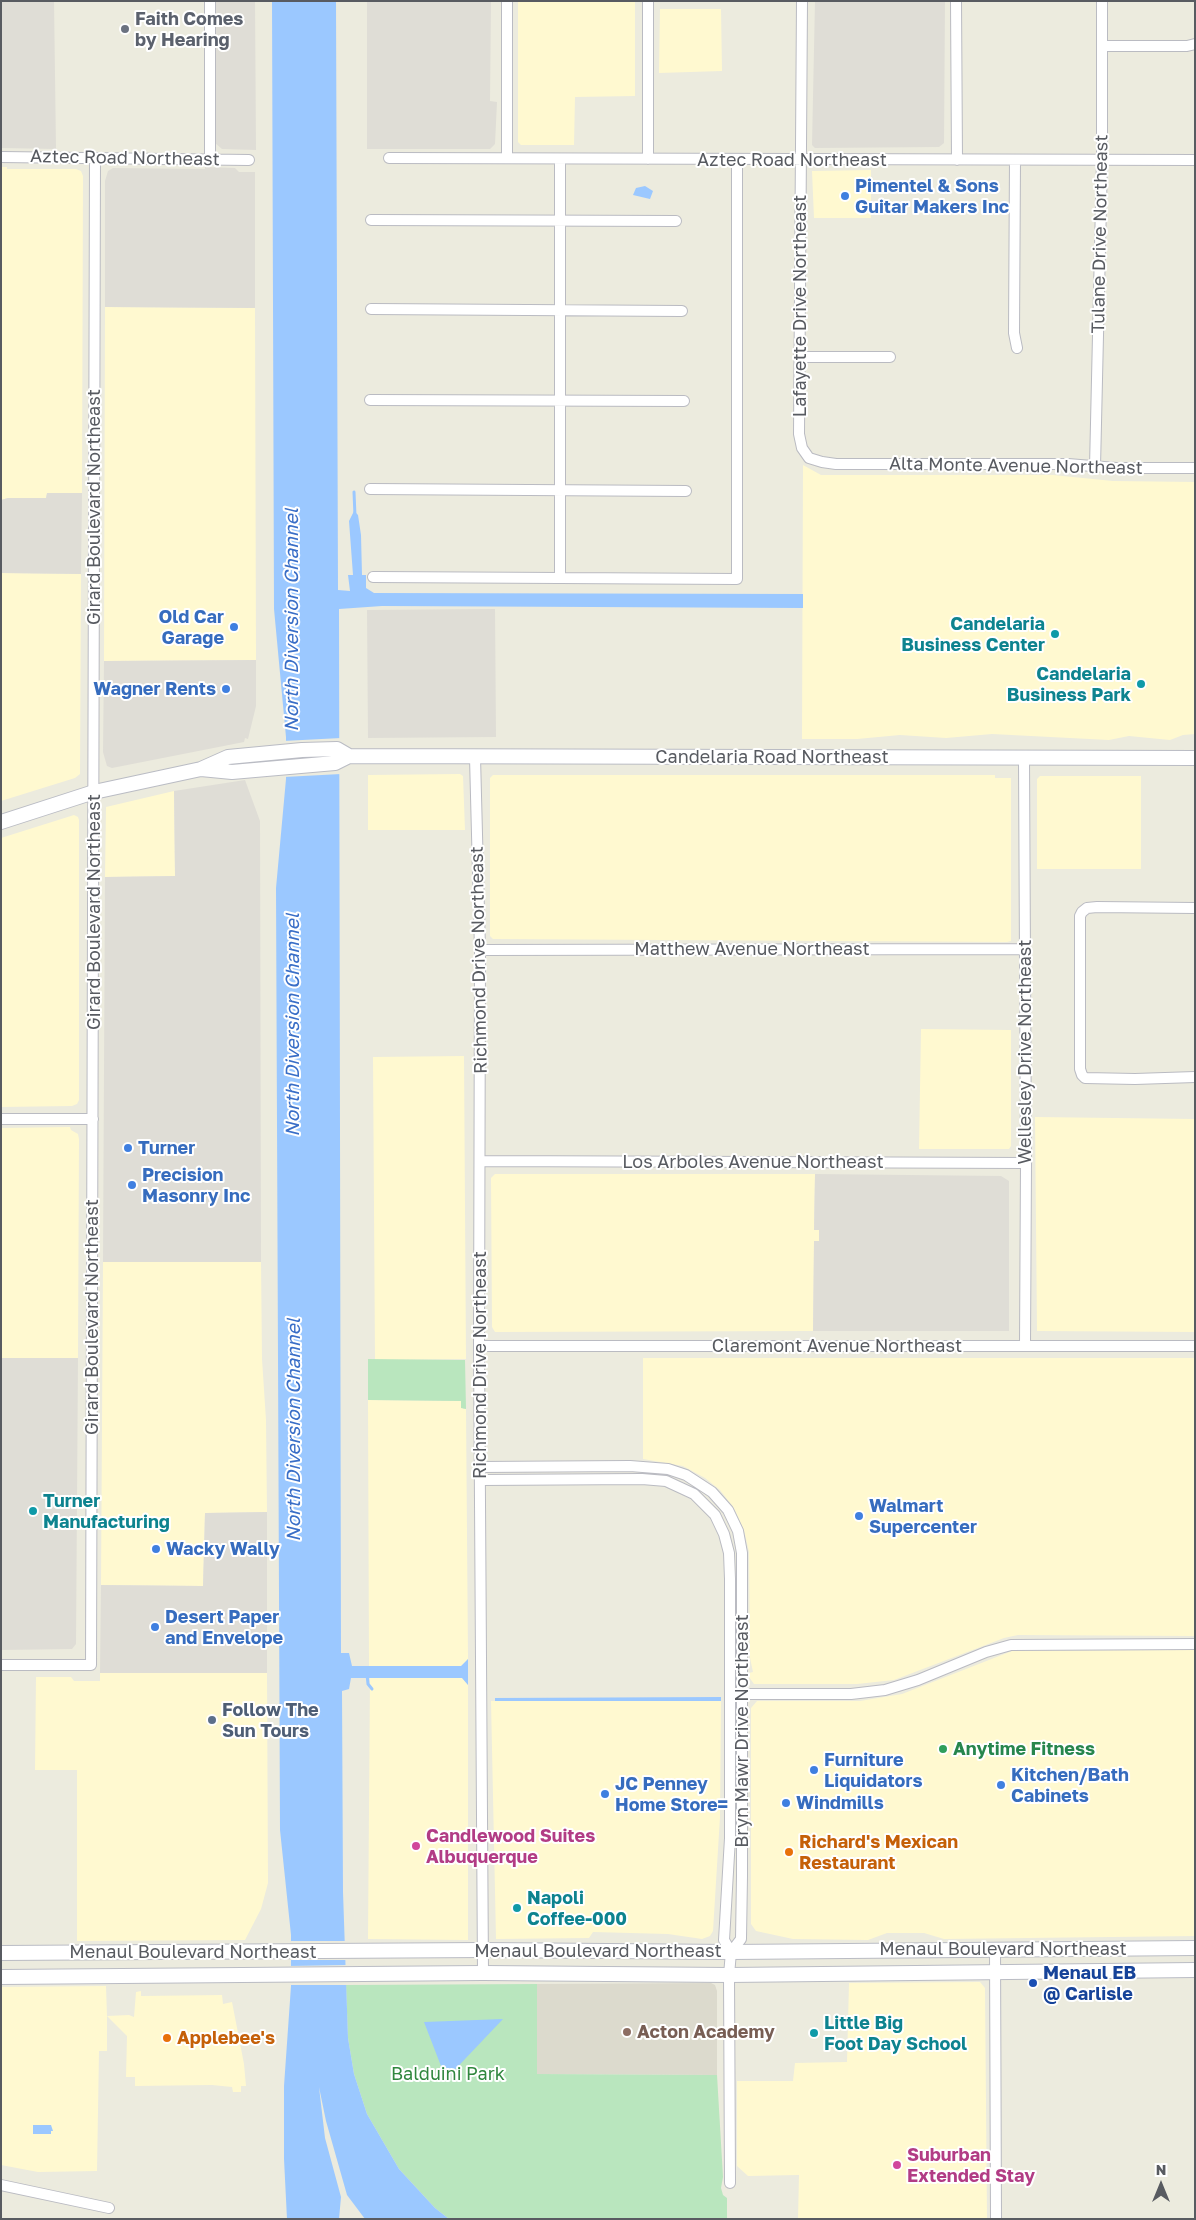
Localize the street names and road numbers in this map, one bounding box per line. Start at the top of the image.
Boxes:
street label: Tulane Drive Northeast [1087,134,1113,334]
street label: Aztec Road Northeast [30,146,220,170]
street label: Aztec Road Northeast [697,149,887,171]
street label: Lafayette Drive Northeast [789,195,811,417]
street label: Girard Boulevard Northeast [83,389,105,625]
street label: Alta Monte Avenue Northeast [889,453,1143,479]
street label: Candelaria Road Northeast [655,746,889,768]
street label: Girard Boulevard Northeast [83,794,105,1030]
street label: Richmond Drive Northeast [466,846,492,1074]
street label: Matthew Avenue Northeast [634,938,870,960]
street label: Wellesley Drive Northeast [1014,939,1036,1165]
street label: Los Arboles Avenue Northeast [622,1151,884,1173]
street label: Girard Boulevard Northeast [81,1199,103,1435]
street label: Richmond Drive Northeast [469,1251,491,1479]
street label: Claremont Avenue Northeast [712,1335,962,1357]
street label: Bryn Mawr Drive Northeast [731,1614,753,1848]
street label: Menaul Boulevard Northeast [879,1938,1127,1960]
street label: Menaul Boulevard Northeast [474,1940,722,1962]
street label: Menaul Boulevard Northeast [69,1941,317,1963]

